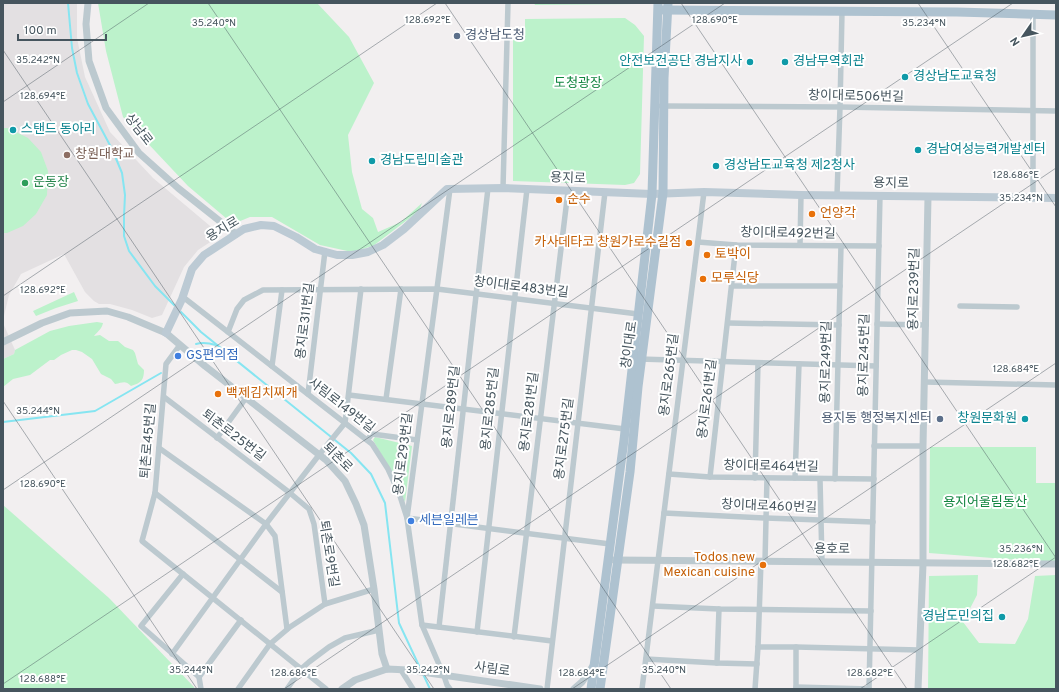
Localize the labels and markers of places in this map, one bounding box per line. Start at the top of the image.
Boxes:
place label: 경상남도청 [465,28,525,44]
marker: 경상남도청 [452,31,462,41]
place label: 안전보건공단 경남지사 [619,54,742,70]
place label: 경남무역회관 [793,54,865,70]
marker: 안전보건공단 경남지사 [745,57,755,67]
marker: 경남무역회관 [780,57,790,67]
place label: 경상남도교육청 [913,69,997,85]
marker: 경상남도교육청 [900,72,910,82]
place label: 스탠드 동아리 [21,122,96,138]
marker: 스탠드 동아리 [8,125,18,135]
place label: 경남여성능력개발센터 [926,142,1046,158]
marker: 경남여성능력개발센터 [913,145,923,155]
place label: 창원대학교 [75,146,135,163]
marker: 창원대학교 [62,150,72,160]
place label: 경남도립미술관 [380,153,464,169]
marker: 경남도립미술관 [367,156,377,166]
place label: 경상남도교육청 제2청사 [724,158,855,174]
marker: 경상남도교육청 제2청사 [711,161,721,171]
place label: 운동장 [33,175,69,191]
marker: 운동장 [20,178,30,188]
place label: 순수 [567,192,591,208]
marker: 순수 [554,195,564,205]
place label: 언양각 [820,206,856,222]
marker: 언양각 [807,209,817,219]
place label: 카사데타코 창원가로수길점 [534,235,681,251]
marker: 카사데타코 창원가로수길점 [684,238,694,248]
place label: 토박이 [715,247,751,263]
marker: 토박이 [702,250,712,260]
place label: 모루식당 [711,271,759,287]
marker: 모루식당 [698,274,708,284]
place label: GS편의점 [186,348,238,364]
marker: GS편의점 [173,351,183,361]
place label: 백제김치찌개 [226,386,298,402]
marker: 백제김치찌개 [213,389,223,399]
place label: 용지동 행정복지센터 [821,411,932,427]
place label: 창원문화원 [957,411,1017,427]
marker: 용지동 행정복지센터 [935,414,945,424]
marker: 창원문화원 [1020,414,1030,424]
place label: 세븐일레븐 [419,513,479,529]
marker: 세븐일레븐 [406,516,416,526]
place label: Todos new Mexican cuisine [663,550,755,581]
marker: Todos new Mexican cuisine [758,560,768,570]
place label: 경남도민의집 [922,609,994,625]
marker: 경남도민의집 [997,612,1007,622]

